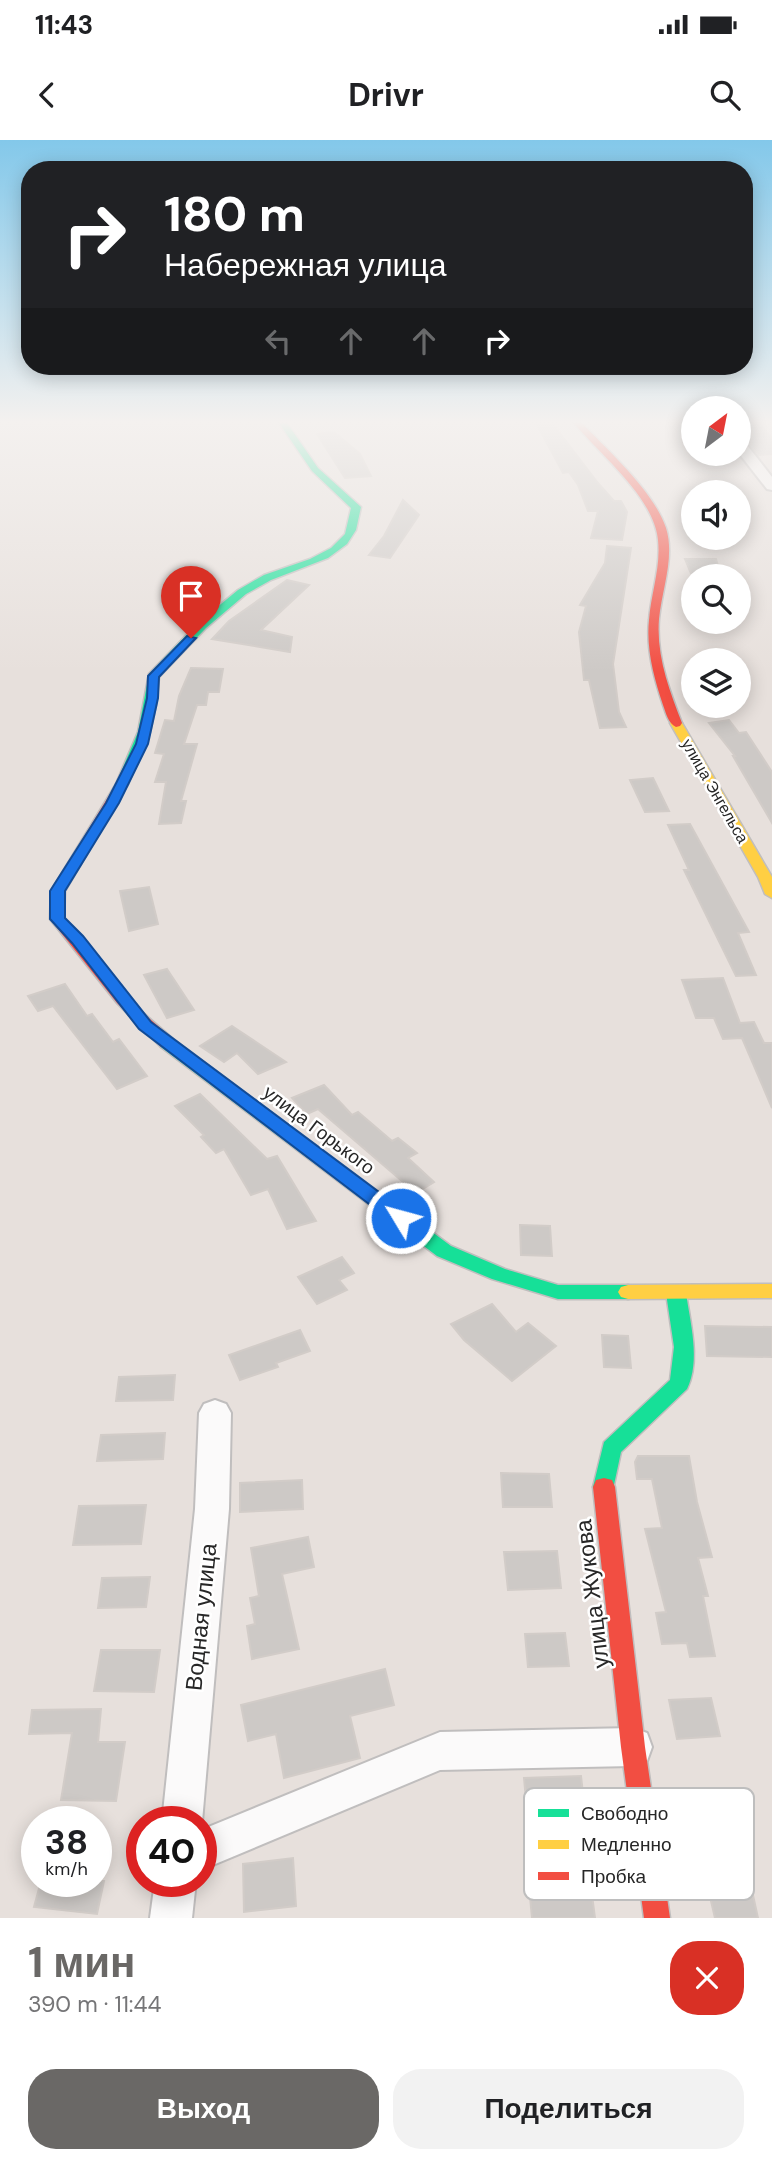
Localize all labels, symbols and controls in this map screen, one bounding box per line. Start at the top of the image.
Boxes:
text: 11:43 [35,8,93,42]
text: Drivr [348,74,424,116]
icon: back [28,76,66,114]
icon: search [706,76,744,114]
text: 180 m [164,182,305,246]
icon: right [49,189,140,280]
text: Набережная улица [164,244,447,286]
icon: left [259,322,297,360]
icon: ahead [332,322,370,360]
icon: ahead [405,322,443,360]
icon: right [478,322,516,360]
north arrow [681,396,751,466]
map controls [681,396,751,718]
button: sound [681,480,751,550]
button: search [681,564,751,634]
pin [161,566,221,638]
icon: arrive [172,577,210,615]
button: layers [681,648,751,718]
street label: улица Энгельса [677,735,753,847]
street label: улица Горького [258,1080,380,1180]
position arrow [364,1181,438,1255]
street label: улица Жукова [568,1518,616,1670]
street label: Водная улица [178,1541,224,1692]
legend [524,1788,754,1900]
text: Свободно [581,1801,668,1826]
speed limit sign: 40 [126,1806,217,1897]
text: 38 [45,1819,88,1865]
text: Медленно [581,1832,671,1857]
text: km/h [45,1857,88,1881]
text: Пробка [581,1864,646,1889]
text: 1 мин [28,1935,135,1990]
button: close [670,1941,744,2015]
text: 390 m · 11:44 [28,1989,161,2019]
button: Выход [28,2069,379,2149]
button: Поделиться [393,2069,744,2149]

